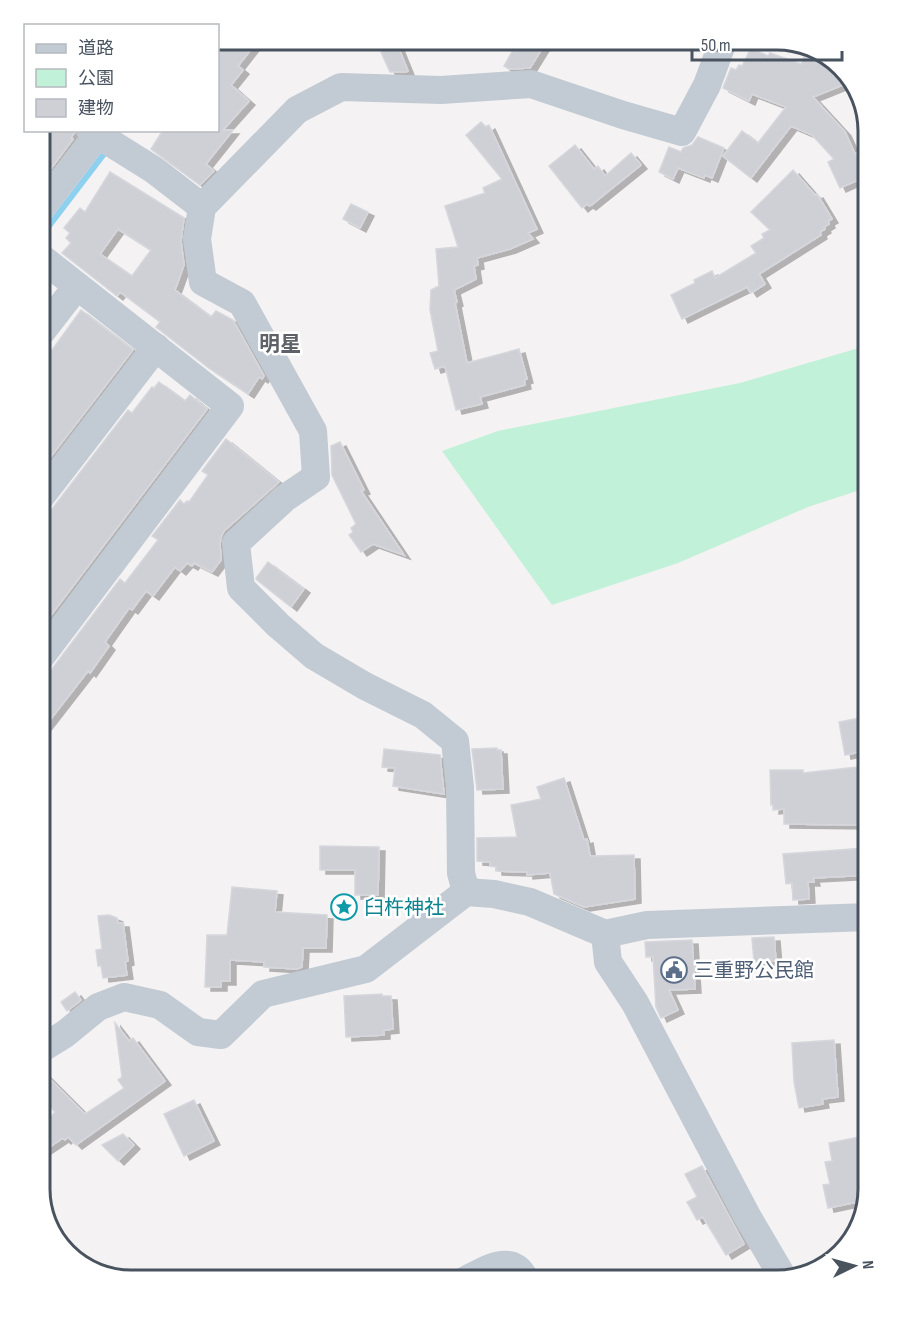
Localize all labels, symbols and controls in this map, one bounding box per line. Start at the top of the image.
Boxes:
legend [24,24,219,132]
scale bar [692,24,842,62]
text: 50 m [701,35,731,56]
text: 道路 [78,38,114,59]
text: 公園 [78,68,114,89]
text: 建物 [78,98,114,119]
district label: 明星 [259,332,301,357]
place icon: 臼杵神社 [329,892,359,922]
place label: 臼杵神社 [364,896,444,920]
public building icon: 三重野公民館 [659,955,689,985]
place label: 三重野公民館 [694,959,814,983]
north arrow [824,1236,884,1296]
text: N [858,1260,877,1270]

